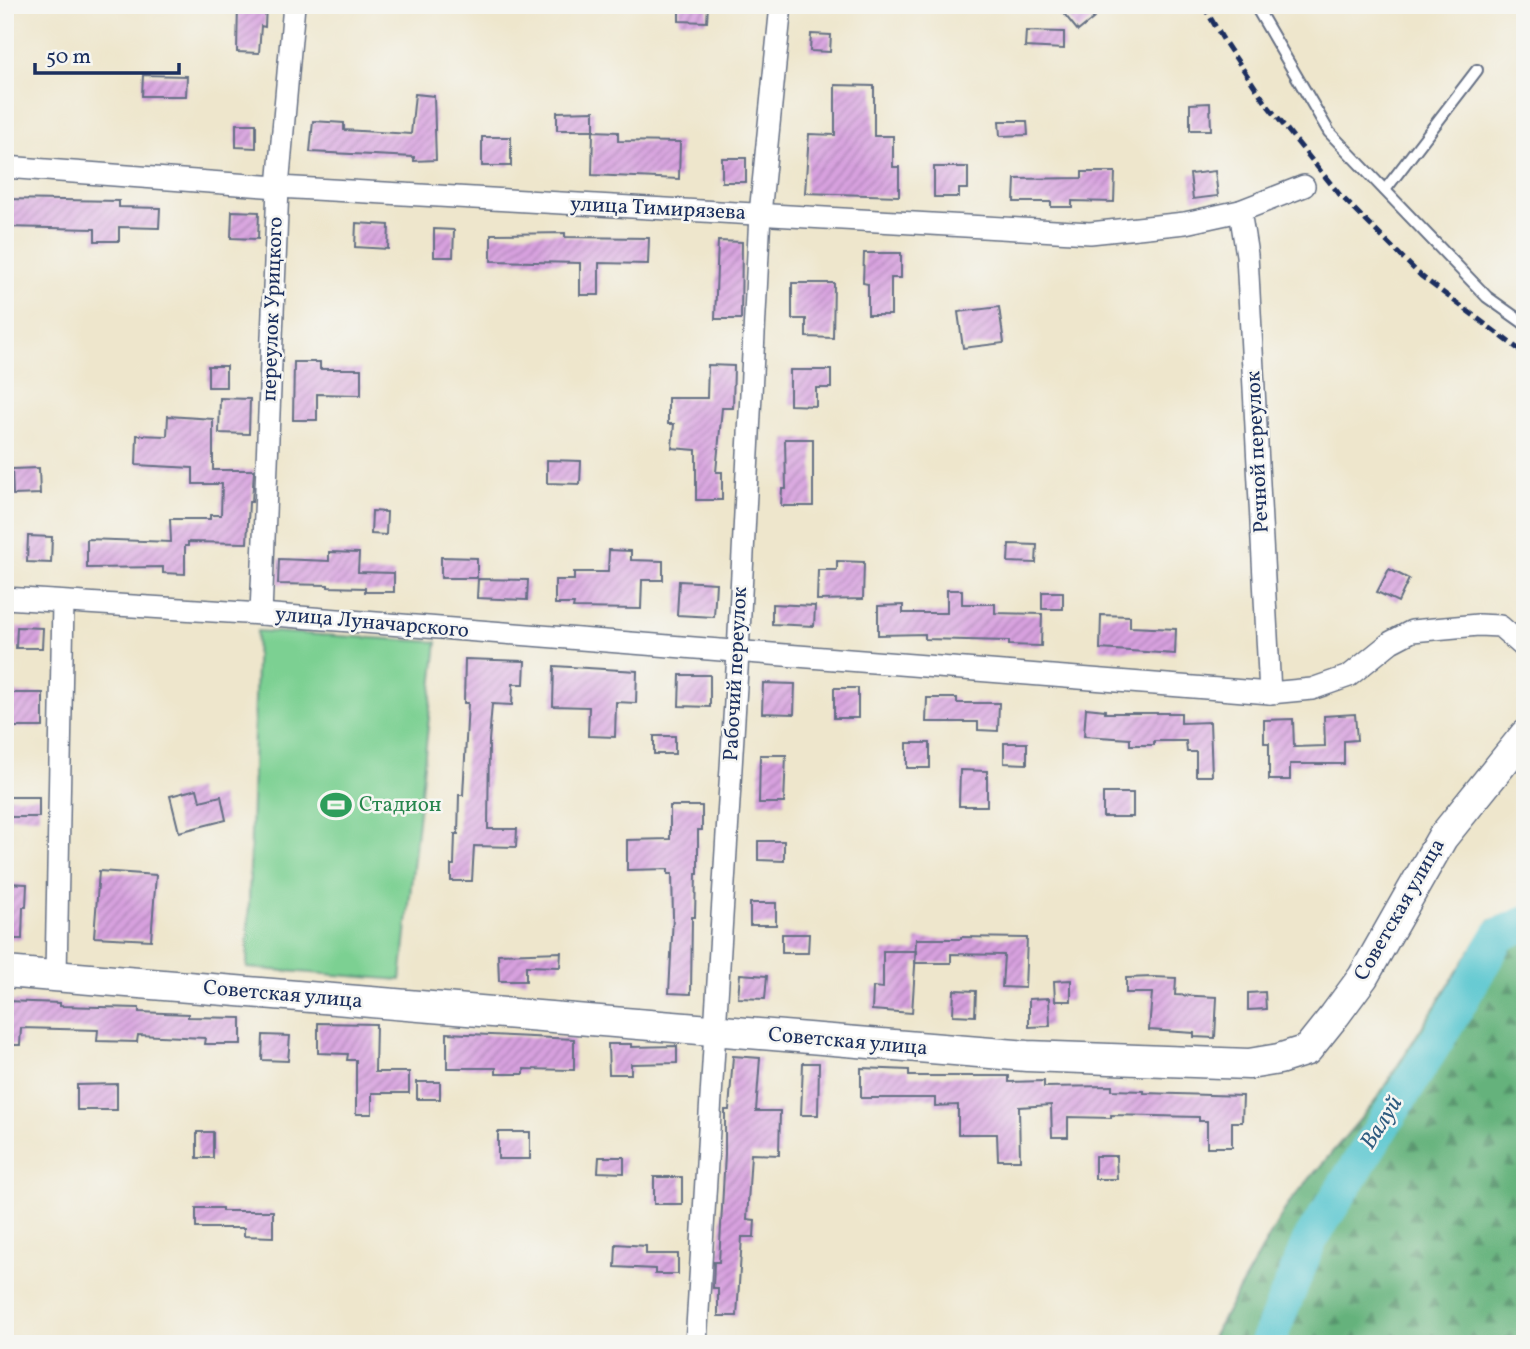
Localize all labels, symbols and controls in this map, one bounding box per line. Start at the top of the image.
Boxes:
scale bar [35,32,178,76]
text: 50 m [46,43,91,72]
street label: улица Тимирязева [569,190,747,228]
street label: переулок Урицкого [255,216,291,402]
street label: Речной переулок [1239,370,1277,534]
street label: Рабочий переулок [717,586,755,762]
street label: улица Луначарского [274,600,470,646]
sports icon: Стадион [319,788,353,822]
place label: Стадион [359,791,442,820]
street label: Советская улица [1347,834,1453,986]
street label: Советская улица [202,974,364,1016]
street label: Советская улица [767,1021,929,1063]
water label: Валуй [1353,1090,1411,1156]

